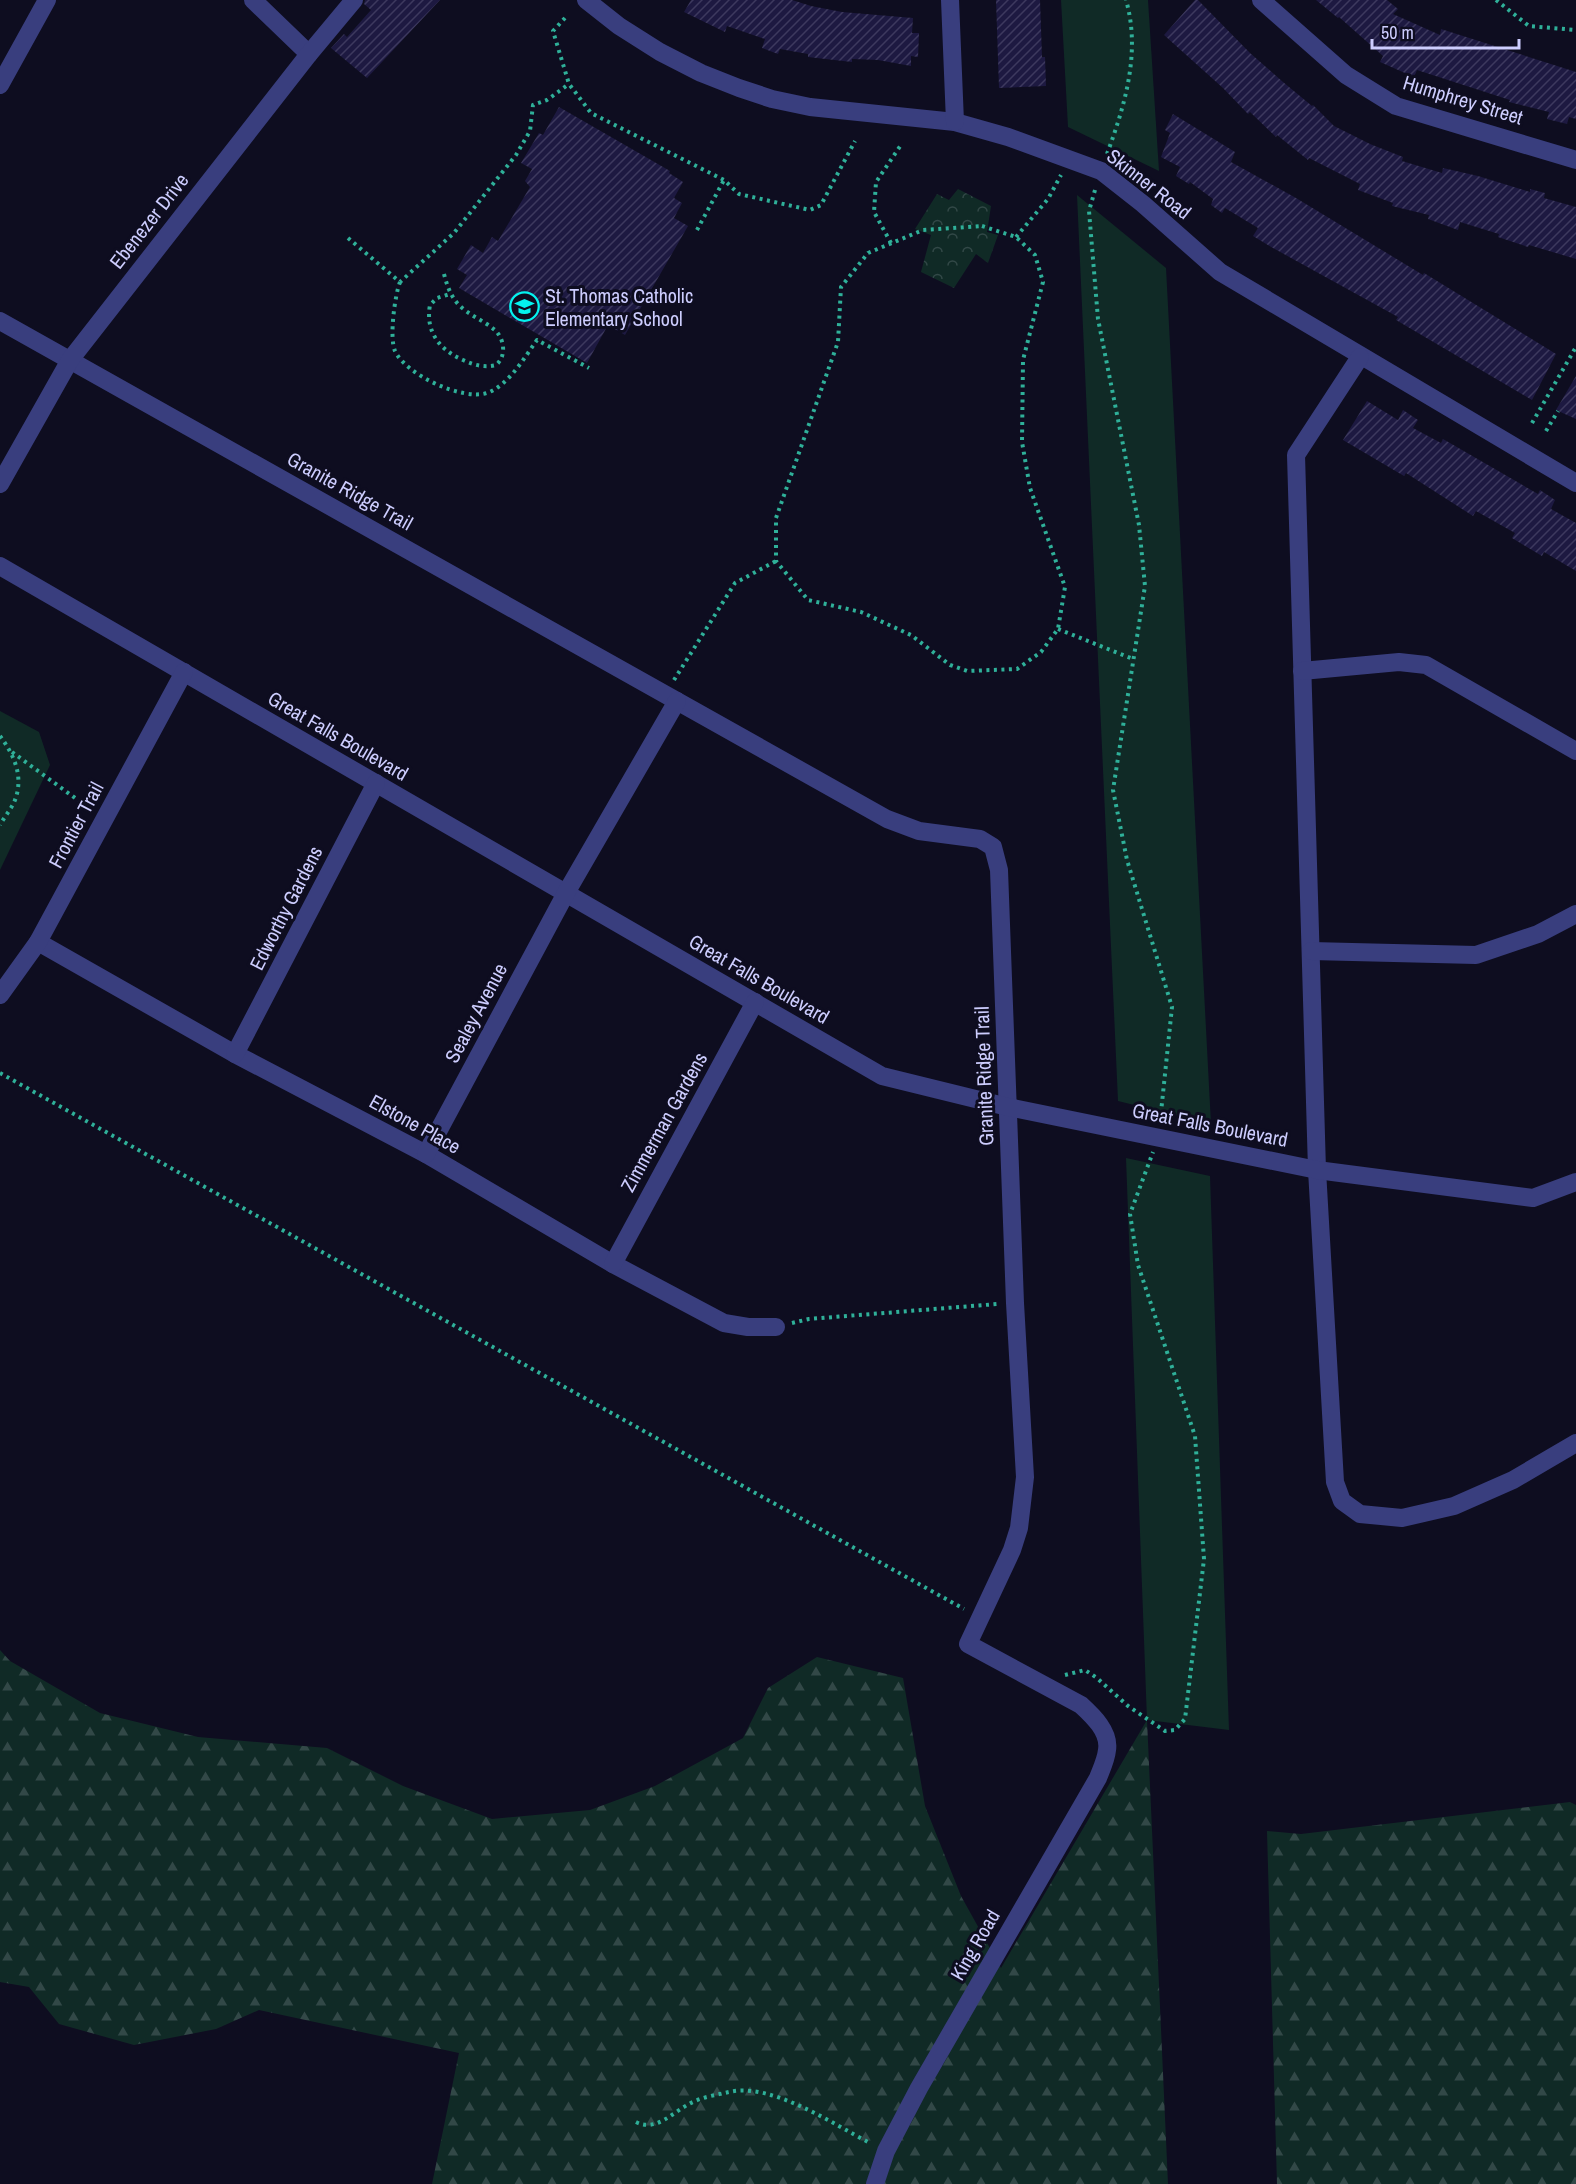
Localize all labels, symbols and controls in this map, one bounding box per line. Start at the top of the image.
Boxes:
scale bar [1372,12,1519,50]
text: 50 m [1381,20,1414,45]
street label: Humphrey Street [1400,68,1527,131]
street label: Skinner Road [1101,142,1197,225]
street label: Ebenezer Drive [103,167,194,274]
place label: St. Thomas Catholic Elementary School [545,282,693,332]
school or university icon: St. Thomas Catholic Elementary School [508,291,540,323]
street label: Granite Ridge Trail [283,445,418,536]
street label: Great Falls Boulevard [263,684,413,787]
street label: Frontier Trail [42,777,110,873]
street label: Edworthy Gardens [243,841,328,974]
street label: Great Falls Boulevard [684,927,834,1030]
street label: Sealey Avenue [438,958,513,1067]
street label: Granite Ridge Trail [968,1006,999,1146]
street label: Zimmerman Gardens [614,1047,713,1196]
street label: Elstone Place [365,1087,466,1160]
street label: Great Falls Boulevard [1130,1096,1290,1153]
street label: King Road [944,1904,1006,1985]

